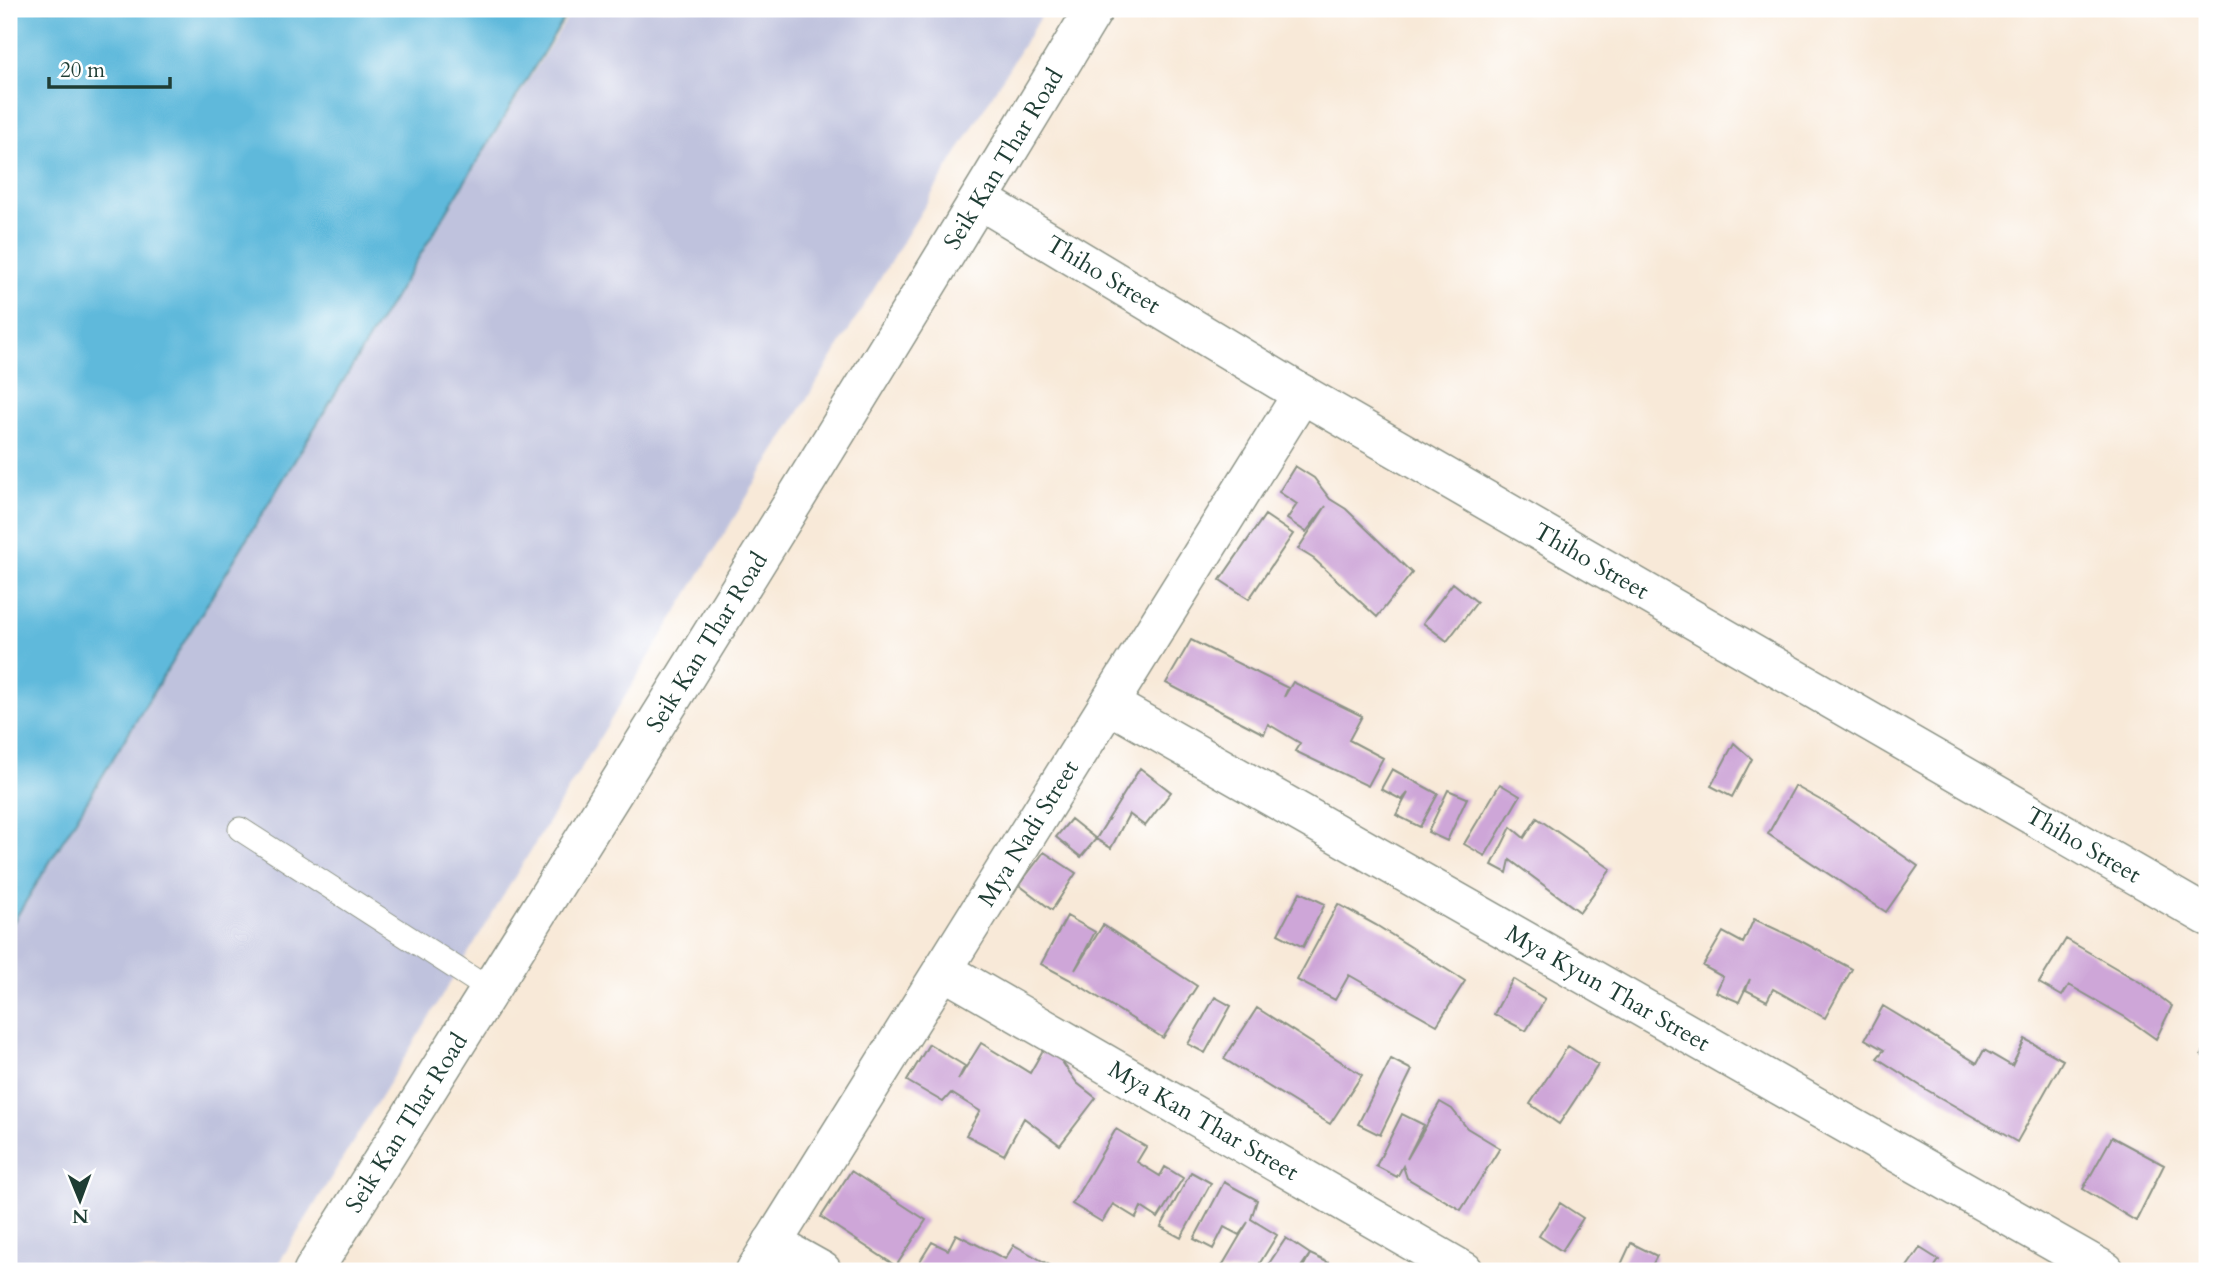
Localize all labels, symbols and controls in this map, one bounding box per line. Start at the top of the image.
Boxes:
scale bar [49,46,170,90]
text: 20 m [60,56,105,85]
street label: Seik Kan Thar Road [936,62,1071,256]
street label: Thiho Street [1040,227,1167,322]
street label: Thiho Street [1528,515,1655,607]
street label: Seik Kan Thar Road [638,545,775,738]
street label: Mya Nadi Street [970,753,1086,913]
street label: Thiho Street [2020,798,2147,891]
street label: Mya Kyun Thar Street [1500,917,1716,1059]
street label: Seik Kan Thar Road [337,1026,475,1219]
street label: Mya Kan Thar Street [1102,1053,1305,1189]
north arrow [46,1164,116,1234]
text: N [71,1203,89,1229]

